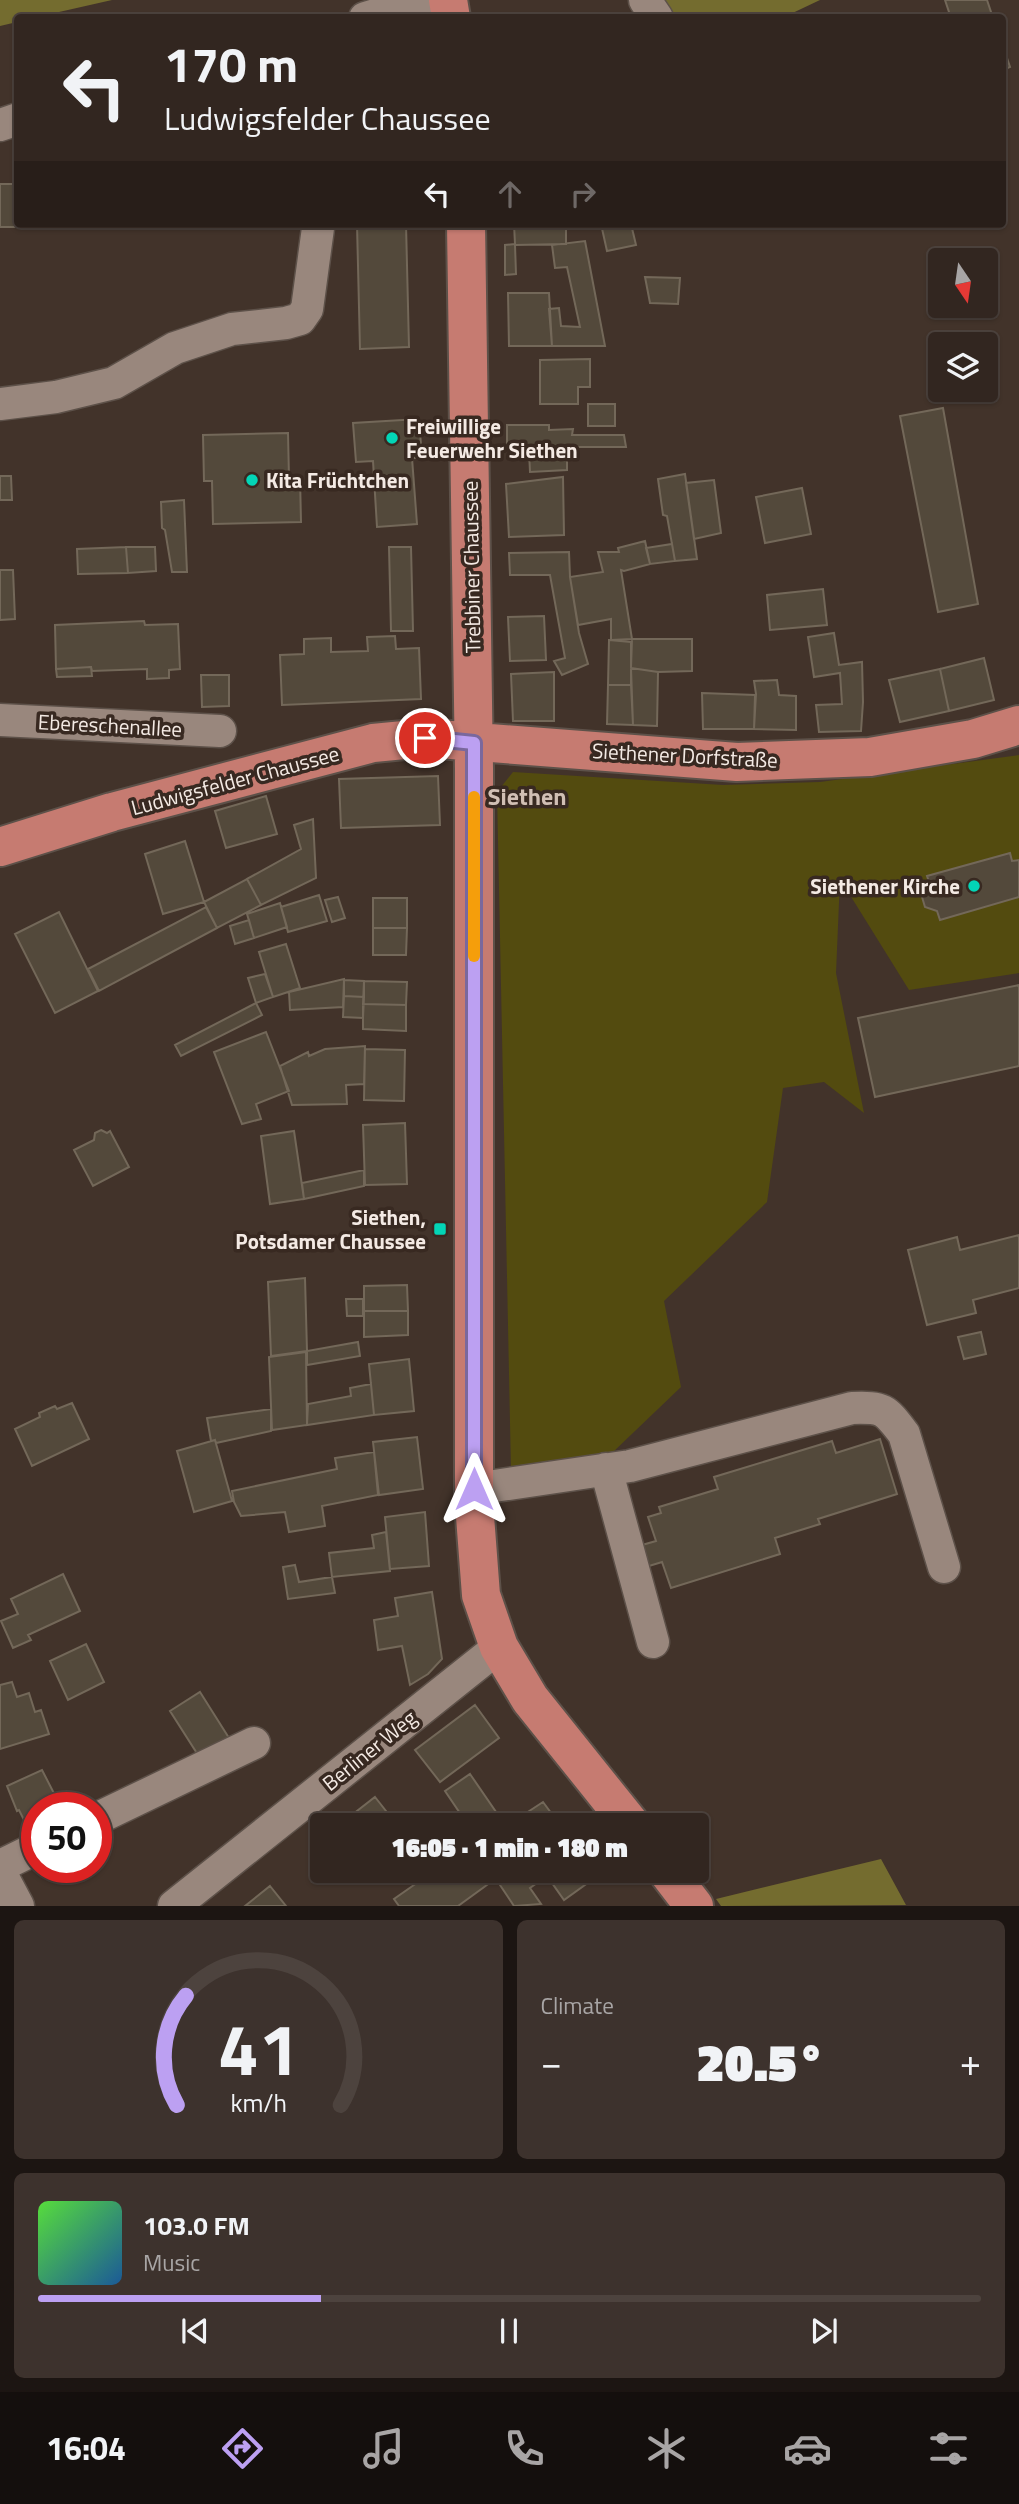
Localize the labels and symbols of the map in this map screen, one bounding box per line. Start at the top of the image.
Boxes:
north arrow [928,248,998,318]
place label: Freiwillige Feuerwehr Siethen [406,410,578,466]
marker: Freiwillige Feuerwehr Siethen [384,430,400,446]
place label: Kita Früchtchen [266,464,409,496]
marker: Kita Früchtchen [244,472,260,488]
street label: Trebbiner Chaussee [453,480,489,654]
street label: Ebereschenallee [37,705,183,745]
pin [395,708,455,768]
street label: Siethener Dorfstraße [591,734,779,776]
street label: Ludwigsfelder Chaussee [127,737,343,823]
district label: Siethen [487,778,567,814]
place label: Siethener Kirche [810,870,960,902]
marker: Siethener Kirche [966,878,982,894]
place label: Siethen, Potsdamer Chaussee [235,1201,426,1257]
marker: Siethen, Potsdamer Chaussee [432,1221,448,1237]
position arrow [437,1452,511,1526]
street label: Berliner Weg [315,1702,423,1798]
speed limit sign: 50 [21,1792,112,1883]

